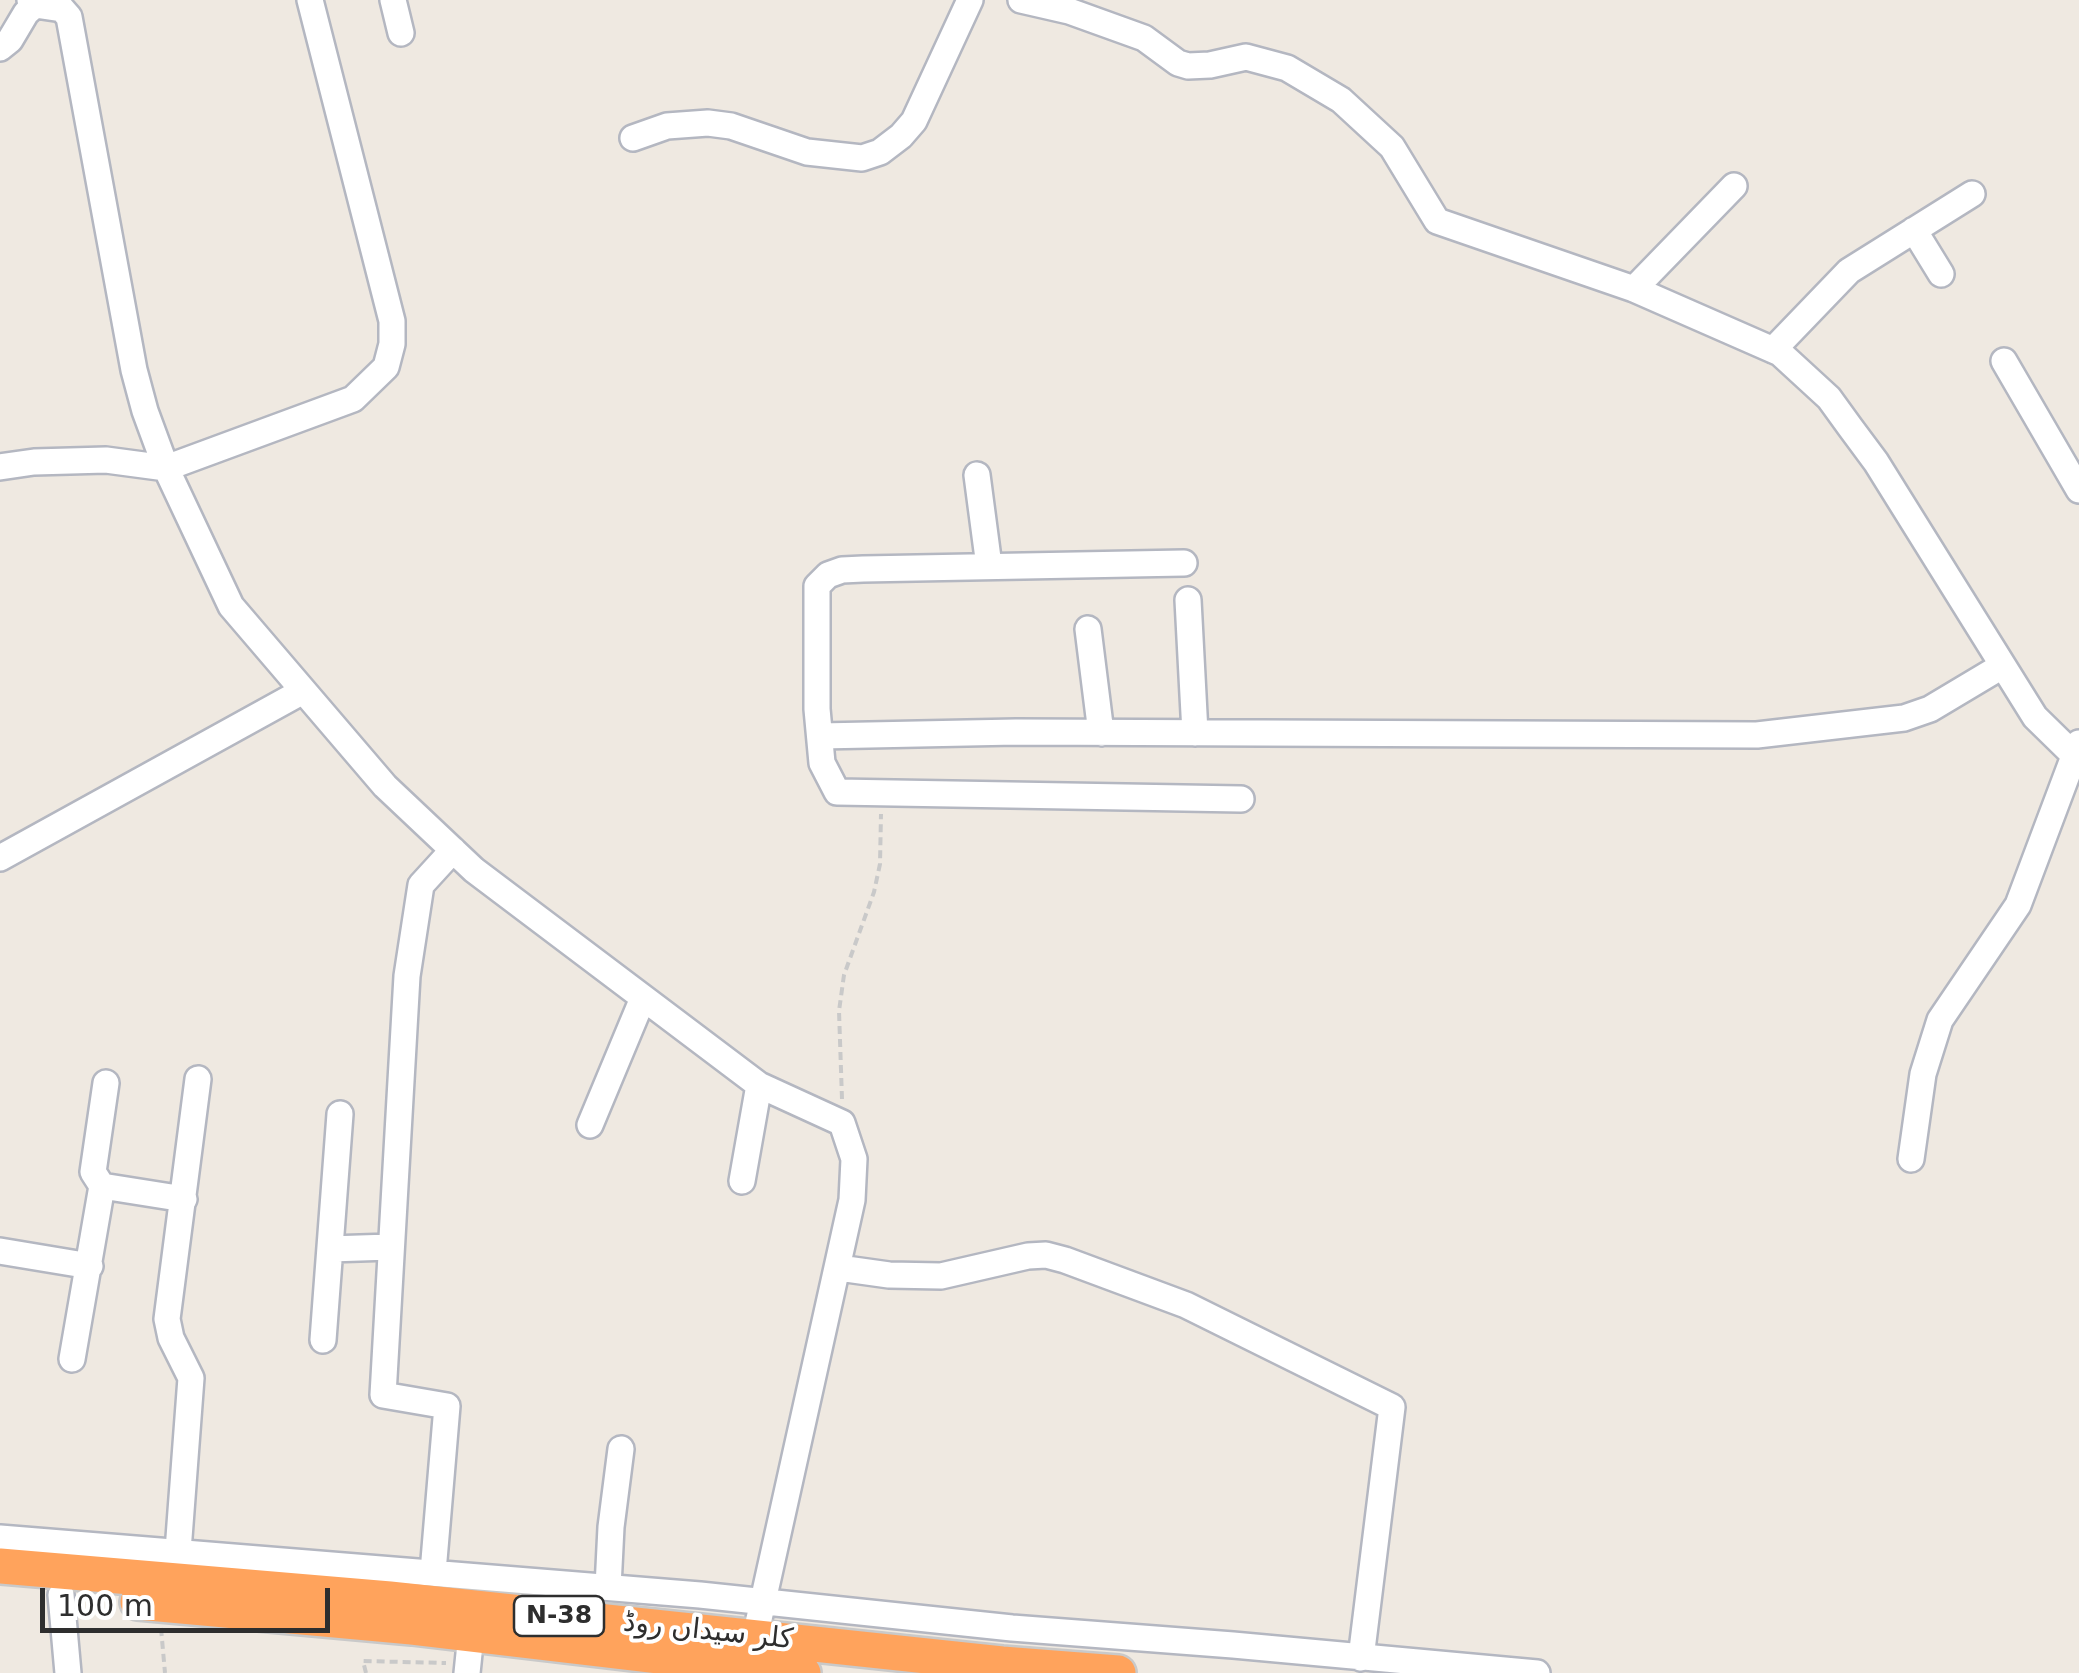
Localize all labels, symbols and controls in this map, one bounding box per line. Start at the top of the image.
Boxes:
scale bar [45,1568,335,1630]
text: 100 m [57,1588,153,1623]
road number: N-38 [514,1596,604,1636]
street label: کلر سیداں روڈ [622,1606,794,1658]

